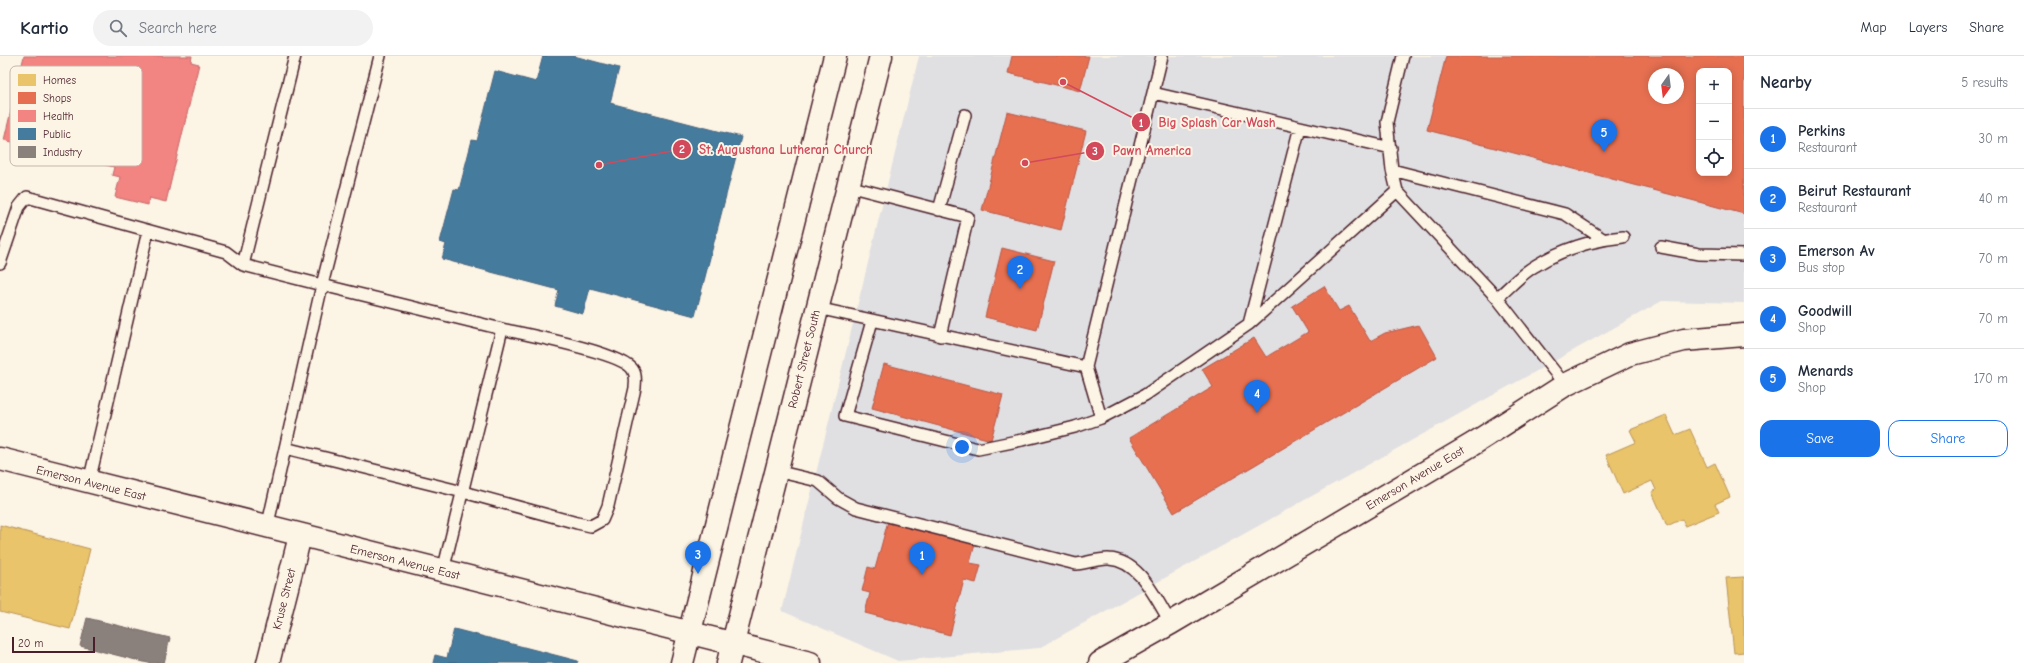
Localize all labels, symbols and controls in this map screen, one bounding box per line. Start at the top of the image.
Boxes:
search box [93,10,373,46]
text: Kartio [20,17,69,39]
icon: search [107,17,129,39]
text: Search here [139,19,217,37]
text: Map [1860,19,1887,36]
text: Layers [1909,19,1947,36]
text: Share [1969,19,2004,36]
legend [10,66,142,166]
north arrow [1648,68,1684,104]
map controls [1696,68,1732,176]
button: + [1696,68,1732,104]
text: Nearby [1760,73,1811,92]
text: Homes [43,74,76,87]
text: 5 results [1961,75,2008,90]
text: Shops [43,92,72,105]
button: − [1696,104,1732,140]
text: Health [43,110,74,123]
callout: Big Splash Car Wash [1131,110,1284,135]
text: Big Splash Car Wash [1158,115,1276,130]
text: 1 [1139,116,1144,130]
pin: 5 [1591,119,1617,152]
text: Perkins [1798,122,1845,140]
text: Public [43,128,72,141]
text: 1 [1770,131,1776,146]
text: 30 m [1978,131,2008,146]
callout: St. Augustana Lutheran Church [672,137,881,162]
callout: Pawn America [1085,138,1199,163]
button: locate [1696,140,1732,176]
text: Restaurant [1798,140,1857,155]
text: 2 [679,142,685,156]
text: St. Augustana Lutheran Church [699,142,873,157]
text: Pawn America [1113,143,1191,158]
text: 3 [1092,144,1098,158]
text: Industry [43,146,82,159]
text: Beirut Restaurant [1798,182,1911,200]
text: 2 [1770,191,1776,206]
text: 40 m [1979,191,2008,206]
text: Restaurant [1798,200,1857,215]
text: Emerson Av [1798,242,1875,260]
text: 3 [1770,251,1776,266]
text: 70 m [1979,251,2008,266]
pin: 2 [1007,256,1033,289]
text: Bus stop [1798,260,1845,275]
text: Goodwill [1798,302,1852,320]
street label: Robert Street South [785,308,823,410]
text: 4 [1770,311,1776,326]
text: 70 m [1979,311,2008,326]
text: Shop [1798,320,1826,335]
text: Menards [1798,362,1853,380]
text: 5 [1770,371,1776,386]
text: 170 m [1974,371,2008,386]
pin: 4 [1244,380,1270,413]
text: Shop [1798,380,1826,395]
button: Save [1760,420,1880,457]
button: Share [1888,420,2008,457]
your location [952,437,972,457]
street label: Emerson Avenue East [1363,443,1467,513]
street label: Emerson Avenue East [35,463,148,504]
pin: 3 [685,541,711,574]
street label: Emerson Avenue East [349,542,462,583]
pin: 1 [909,542,935,575]
street label: Kruse Street [270,566,299,631]
scale bar [12,635,95,654]
text: 20 m [18,637,43,650]

